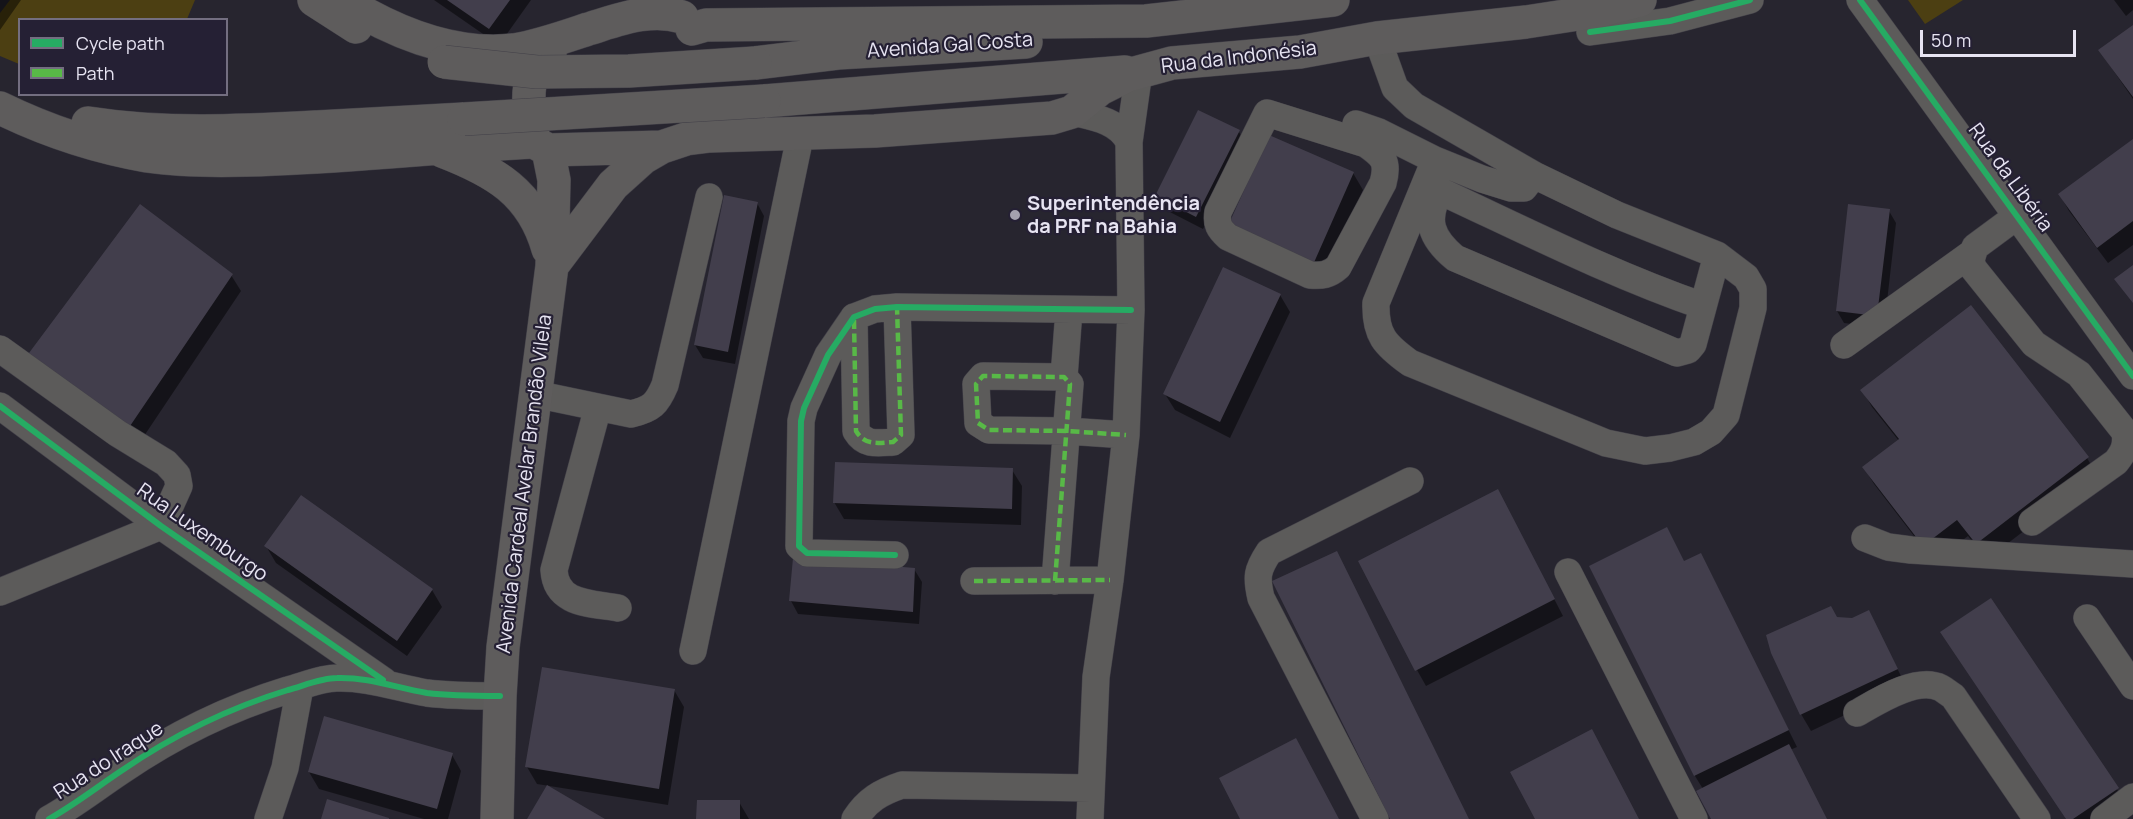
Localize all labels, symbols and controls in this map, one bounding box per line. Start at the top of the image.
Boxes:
legend [18,18,228,96]
scale bar [1923,18,2079,56]
street label: Avenida Gal Costa [866,28,1034,64]
text: 50 m [1931,28,1971,52]
text: Cycle path [76,31,165,55]
street label: Rua da Indonésia [1160,37,1318,79]
text: Path [76,61,114,85]
street label: Rua da Libéria [1963,119,2057,237]
place label: Superintendência da PRF na Bahia [1027,192,1200,239]
marker: Superintendência da PRF na Bahia [1008,208,1022,222]
street label: Avenida Cardeal Avelar Brandão Vilela [492,313,558,655]
street label: Rua Luxemburgo [132,479,272,587]
street label: Rua do Iraque [50,717,168,805]

